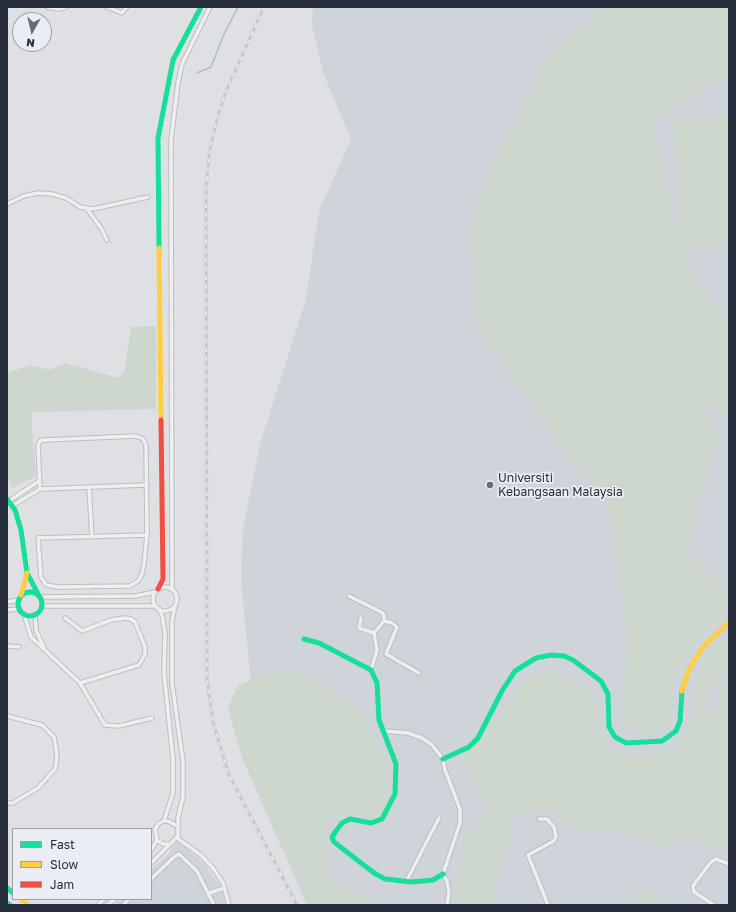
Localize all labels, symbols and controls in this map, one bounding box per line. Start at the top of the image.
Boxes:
north arrow [12,12,52,52]
text: N [25,36,35,50]
place label: Universiti Kebangsaan Malaysia [498,471,623,499]
marker: Universiti Kebangsaan Malaysia [485,480,495,490]
legend [12,828,152,900]
text: Fast [50,837,75,852]
text: Slow [50,857,78,872]
text: Jam [50,877,74,892]

